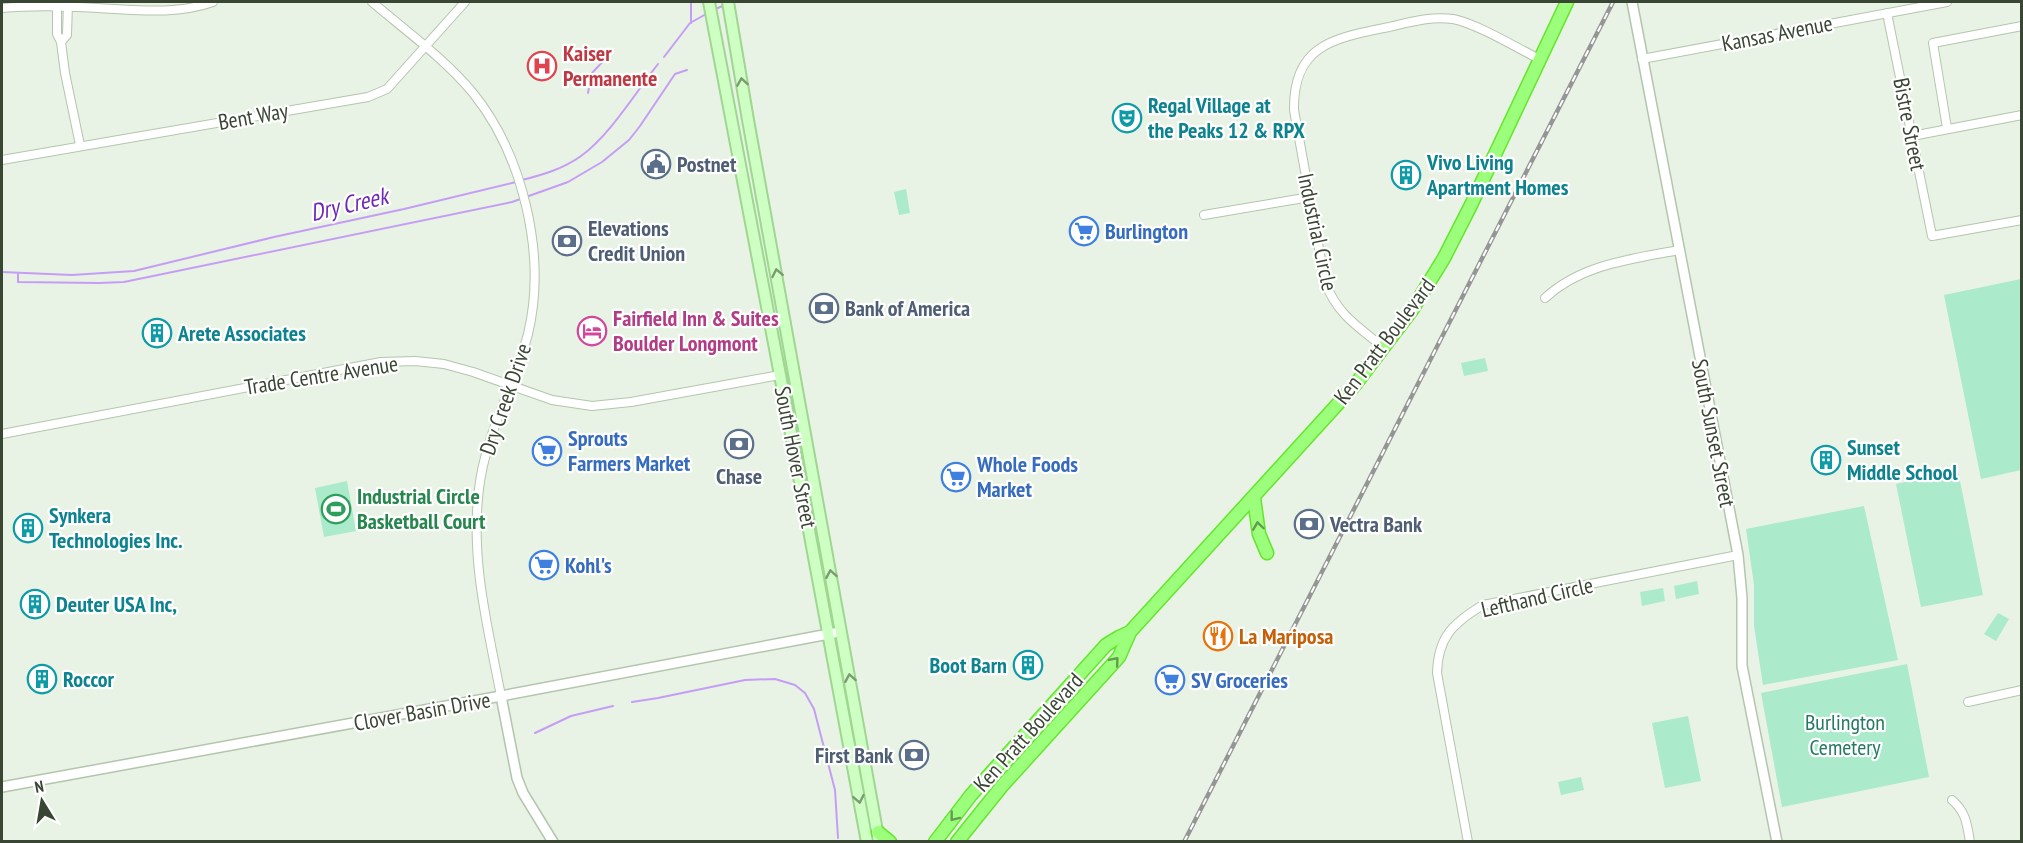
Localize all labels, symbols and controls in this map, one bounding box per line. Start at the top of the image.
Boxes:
street label: Kansas Avenue [1719,9,1835,57]
place label: Kaiser Permanente [563,39,657,92]
hospital icon: Kaiser Permanente [526,50,558,82]
street label: Bistre Street [1887,75,1933,173]
one-way arrow [736,77,748,86]
place label: Regal Village at the Peaks 12 & RPX [1148,91,1305,144]
street label: Bent Way [216,96,291,136]
theatre icon: Regal Village at the Peaks 12 & RPX [1111,102,1143,134]
public building icon: Postnet [640,148,672,180]
place label: Vivo Living Apartment Homes [1426,148,1569,201]
place label: Postnet [677,150,737,178]
building icon: Vivo Living Apartment Homes [1390,159,1422,191]
street label: Industrial Circle [1292,171,1344,293]
water label: Dry Creek [307,179,393,228]
place label: Elevations Credit Union [588,214,685,267]
supermarket icon: Burlington [1068,215,1100,247]
place label: Burlington [1105,217,1188,245]
bank icon: Elevations Credit Union [551,225,583,257]
one-way arrow [771,269,784,279]
street label: Ken Pratt Boulevard [1328,272,1440,410]
bank icon: Bank of America [808,292,840,324]
place label: Bank of America [845,294,970,322]
place label: Fairfield Inn & Suites Boulder Longmont [613,304,779,357]
hotel icon: Fairfield Inn & Suites Boulder Longmont [576,315,608,347]
building icon: Arete Associates [141,317,173,349]
place label: Arete Associates [177,319,306,347]
street label: Dry Creek Drive [473,339,537,459]
street label: Trade Centre Avenue [242,349,400,401]
street label: South Sunset Street [1686,357,1742,509]
street label: South Hover Street [769,384,823,530]
place label: Sprouts Farmers Market [568,424,691,477]
bank icon: Chase [723,428,755,460]
place label: Sunset Middle School [1847,433,1958,486]
supermarket icon: Sprouts Farmers Market [531,435,563,467]
building icon: Sunset Middle School [1810,444,1842,476]
place label: Whole Foods Market [976,450,1078,503]
supermarket icon: Whole Foods Market [940,461,972,493]
place label: Chase [716,462,762,490]
place label: Industrial Circle Basketball Court [357,482,486,535]
sports icon: Industrial Circle Basketball Court [320,493,352,525]
place label: Synkera Technologies Inc. [49,501,183,554]
bank icon: Vectra Bank [1293,508,1325,540]
place label: Vectra Bank [1329,510,1423,538]
building icon: Synkera Technologies Inc. [12,512,44,544]
one-way arrow [1253,521,1265,531]
supermarket icon: Kohl's [528,549,560,581]
place label: Kohl's [565,551,612,579]
one-way arrow [826,570,838,579]
street label: Lefthand Circle [1478,571,1596,623]
building icon: Deuter USA Inc, [19,588,51,620]
place label: Deuter USA Inc, [56,590,177,618]
restaurant icon: La Mariposa [1202,620,1234,652]
place label: La Mariposa [1239,622,1333,650]
building icon: Boot Barn [1012,649,1044,681]
place label: Boot Barn [930,651,1007,679]
one-way arrow [1108,657,1119,668]
building icon: Roccor [26,663,58,695]
supermarket icon: SV Groceries [1154,664,1186,696]
place label: Roccor [63,665,115,693]
place label: SV Groceries [1191,666,1288,694]
street label: Ken Pratt Boulevard [967,667,1089,797]
one-way arrow [844,674,857,684]
street label: Clover Basin Drive [351,685,493,737]
park label: Burlington Cemetery [1805,708,1885,761]
bank icon: First Bank [898,739,930,771]
place label: First Bank [815,741,894,769]
north arrow [12,771,72,831]
text: N [33,776,45,797]
one-way arrow [852,794,864,804]
one-way arrow [950,810,961,821]

